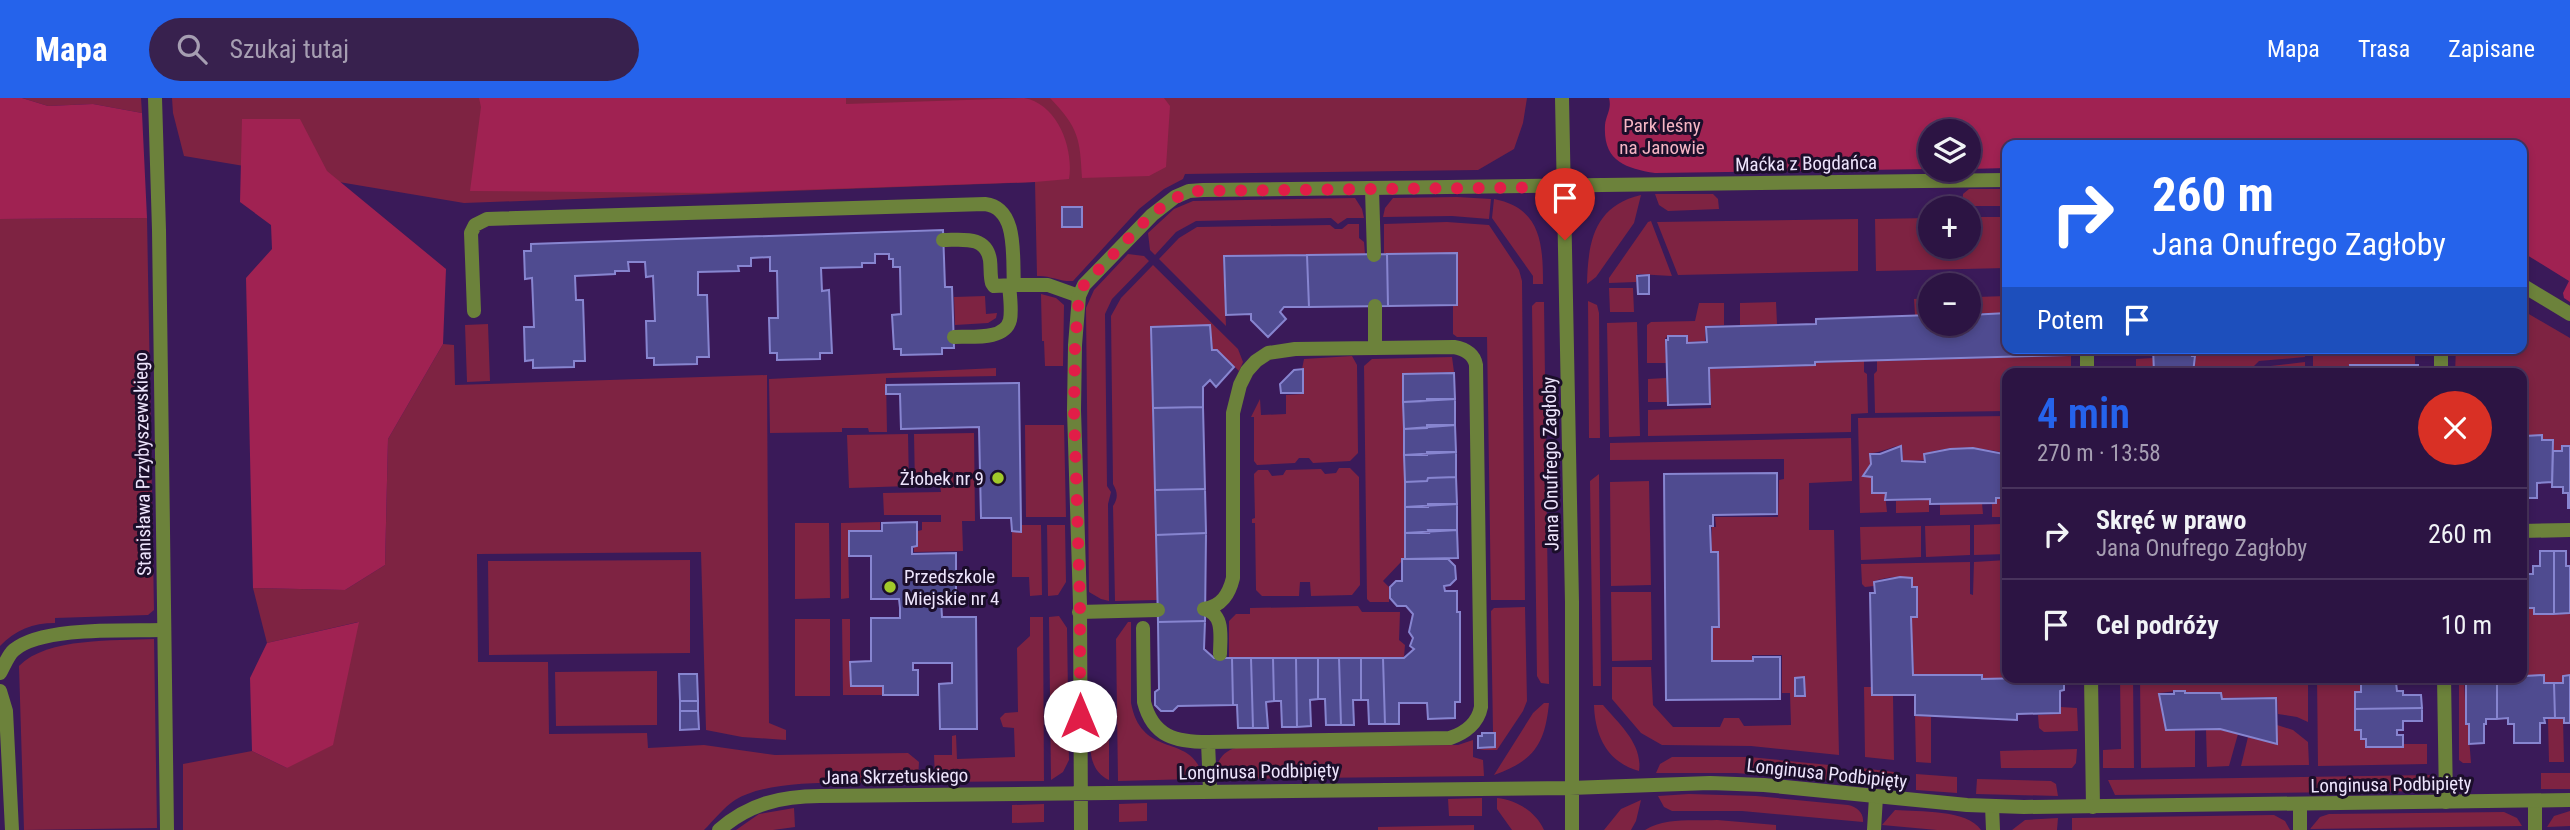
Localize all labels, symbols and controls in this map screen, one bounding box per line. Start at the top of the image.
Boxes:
search box [149,18,639,81]
text: Mapa [35,30,107,69]
icon: search [173,30,211,68]
text: Szukaj tutaj [229,34,349,64]
text: Mapa [2267,35,2320,63]
text: Trasa [2358,35,2410,63]
text: Zapisane [2448,35,2535,63]
park label: Park leśny na Janowie [1619,114,1705,159]
map controls [1918,119,1981,336]
button: layers [1918,119,1981,182]
street label: Maćka z Bogdańca [1735,151,1877,176]
text: 260 m [2152,166,2274,223]
pin [1535,168,1595,240]
icon: right [2037,168,2128,259]
icon: arrive [1546,179,1584,217]
button: + [1918,196,1981,259]
text: Jana Onufrego Zagłoby [2152,225,2446,263]
button: − [1918,273,1981,336]
icon: arrive [2118,301,2156,339]
text: Potem [2037,305,2104,335]
street label: Stanisława Przybyszewskiego [129,352,156,576]
street label: Jana Onufrego Zagłoby [1537,377,1564,551]
text: 4 min [2037,389,2130,438]
button: close [2418,391,2492,465]
text: 270 m · 13:58 [2037,440,2161,467]
place label: Żłobek nr 9 [900,467,984,490]
marker: Żłobek nr 9 [990,470,1006,486]
text: Skręć w prawo [2096,505,2246,535]
icon: right [2037,515,2075,553]
text: 260 m [2428,519,2492,549]
text: Jana Onufrego Zagłoby [2096,535,2307,562]
place label: Przedszkole Miejskie nr 4 [904,565,999,610]
marker: Przedszkole Miejskie nr 4 [882,579,898,595]
icon: arrive [2037,606,2075,644]
text: Cel podróży [2096,610,2219,640]
text: 10 m [2441,610,2492,640]
position arrow [1043,679,1117,753]
street label: Longinusa Podbipięty [1746,754,1908,793]
street label: Longinusa Podbipięty [1178,759,1340,784]
street label: Jana Skrzetuskiego [822,764,968,789]
street label: Longinusa Podbipięty [2310,772,2472,797]

